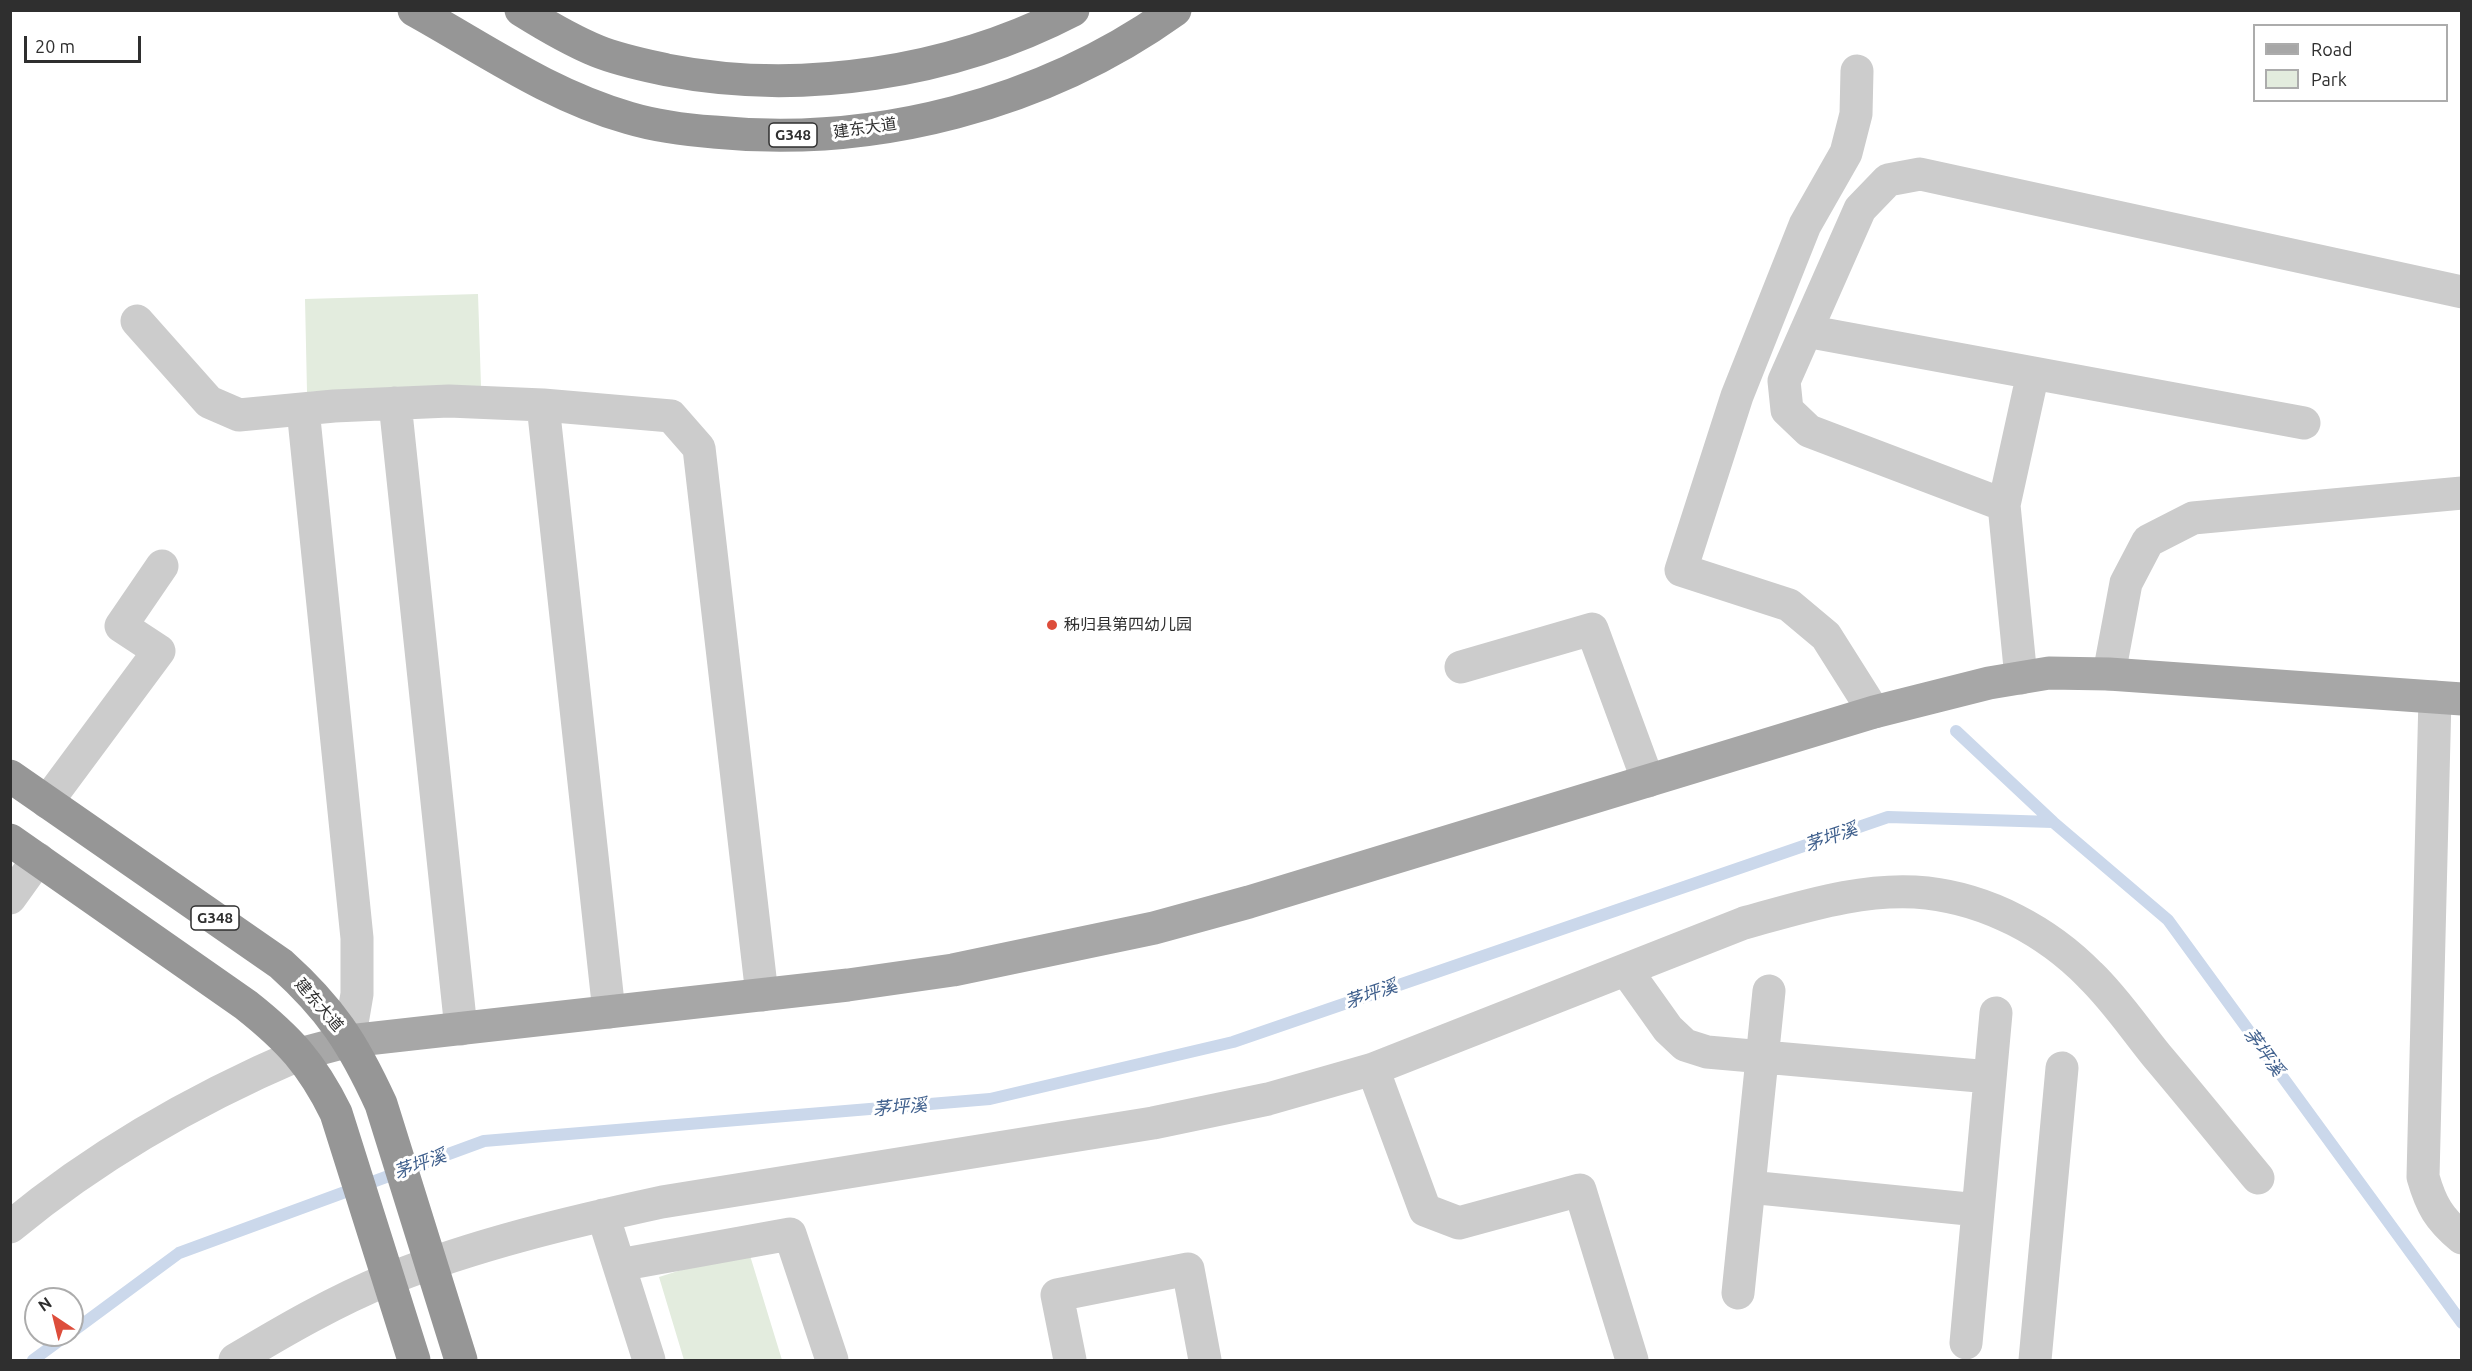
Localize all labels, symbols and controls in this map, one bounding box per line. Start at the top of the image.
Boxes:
scale bar [27,24,144,62]
legend [2253,24,2448,102]
text: 20 m [35,36,75,56]
text: Road [2311,39,2353,59]
text: Park [2311,69,2347,89]
street label: 建东大道 [832,114,898,142]
road number: G348 [769,123,817,147]
place label: 秭归县第四幼儿园 [1064,615,1192,635]
marker: 秭归县第四幼儿园 [1045,618,1059,632]
water label: 茅坪溪 [1802,818,1860,856]
road number: G348 [191,906,239,930]
street label: 建东大道 [291,975,347,1035]
water label: 茅坪溪 [1342,975,1400,1013]
water label: 茅坪溪 [2239,1024,2289,1080]
water label: 茅坪溪 [872,1094,928,1120]
water label: 茅坪溪 [391,1145,449,1183]
north arrow [24,1287,84,1347]
text: N [35,1293,55,1315]

